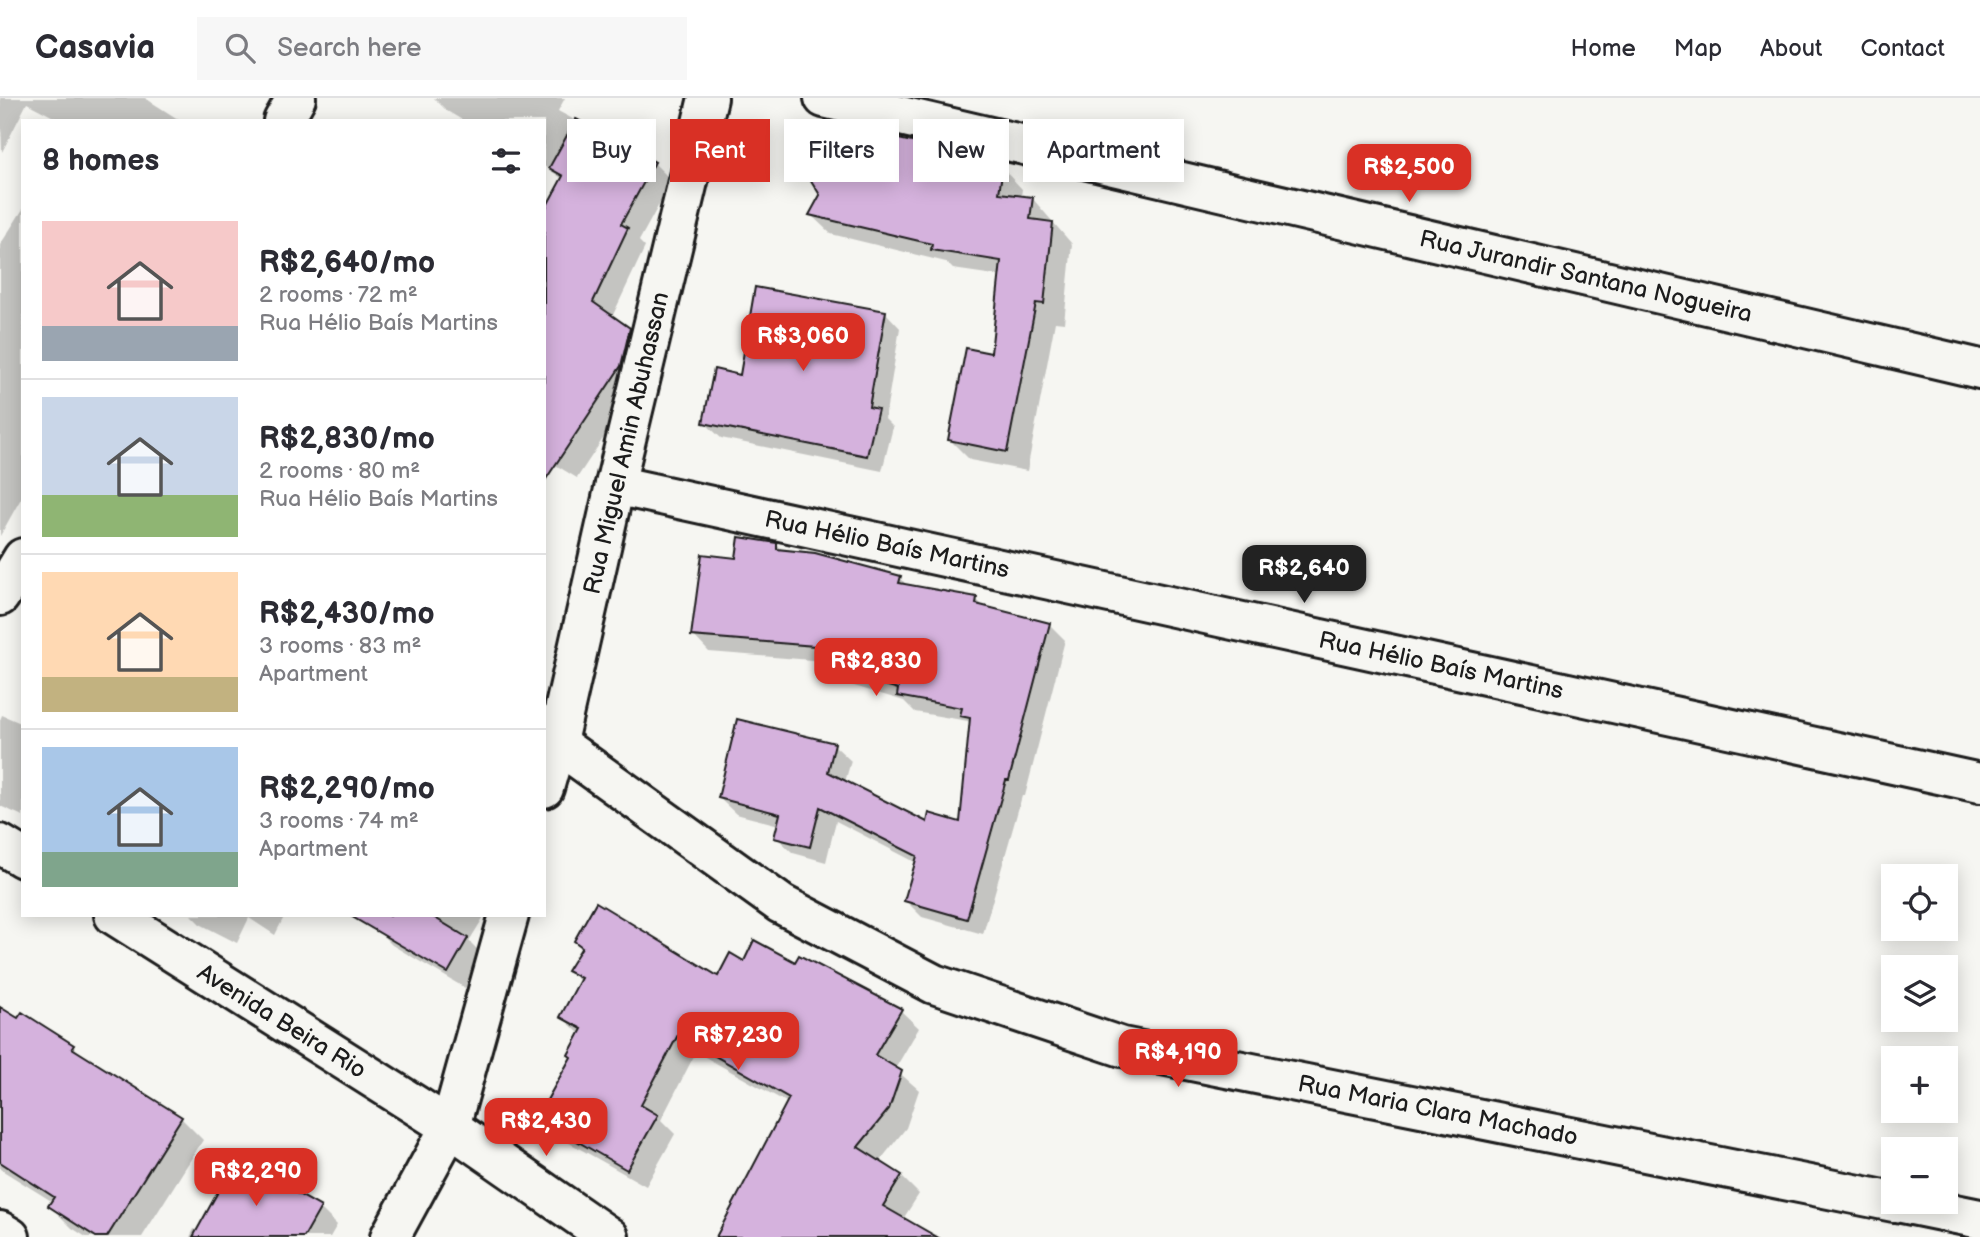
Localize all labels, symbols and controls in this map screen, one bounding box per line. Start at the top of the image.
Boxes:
search box [197,17,687,80]
text: Casavia [35,28,155,68]
icon: search [221,29,259,67]
text: Search here [277,33,421,64]
text: Home [1571,34,1636,63]
text: Map [1674,34,1722,63]
text: About [1760,34,1822,63]
text: Contact [1860,34,1945,63]
chip: Buy [567,119,656,182]
chip: Rent [670,119,770,182]
chip: Filters [784,119,899,182]
chip: New [913,119,1009,182]
chip: Apartment [1023,119,1184,182]
icon: filters [487,142,525,180]
text: 8 homes [42,143,159,179]
pin: R$2,500 [1344,144,1474,204]
text: R$2,500 [1363,153,1455,181]
street label: Rua Jurandir Santana Nogueira [1417,224,1755,329]
text: R$2,640/mo [259,245,435,281]
icon: home [98,249,182,333]
text: 2 rooms · 72 m² [259,281,418,309]
street label: Rua Miguel Amin Abuhassan [578,289,675,597]
text: Rua Hélio Baís Martins [259,309,498,337]
pin: R$3,060 [738,314,868,373]
text: R$3,060 [757,322,849,350]
text: R$2,830/mo [259,421,435,457]
icon: home [98,425,182,509]
text: 2 rooms · 80 m² [259,457,420,485]
text: Rua Hélio Baís Martins [259,485,498,513]
street label: Rua Hélio Baís Martins [762,504,1012,585]
pin: R$2,640 [1239,546,1369,605]
text: R$2,640 [1258,554,1350,582]
text: R$2,430/mo [259,596,435,632]
icon: home [98,600,182,684]
street label: Rua Hélio Baís Martins [1316,625,1566,706]
text: 3 rooms · 83 m² [259,632,421,660]
pin: R$2,830 [811,638,941,698]
text: R$2,830 [830,647,922,675]
text: Apartment [259,660,368,688]
text: R$2,290/mo [259,771,435,807]
icon: home [98,775,182,859]
text: 3 rooms · 74 m² [259,807,419,835]
text: Apartment [259,835,368,863]
map controls [1881,864,1958,1214]
button: locate [1881,864,1958,941]
button: layers [1881,955,1958,1032]
street label: Avenida Beira Rio [192,958,371,1085]
pin: R$7,230 [673,1012,803,1072]
text: R$7,230 [693,1021,783,1049]
pin: R$4,190 [1113,1030,1243,1089]
text: R$4,190 [1134,1038,1222,1066]
button: + [1881,1046,1958,1123]
street label: Rua Maria Clara Machado [1295,1069,1580,1152]
pin: R$2,430 [481,1098,611,1158]
text: R$2,430 [500,1107,592,1135]
button: − [1881,1137,1958,1214]
pin: R$2,290 [191,1148,321,1208]
text: R$2,290 [210,1157,302,1185]

